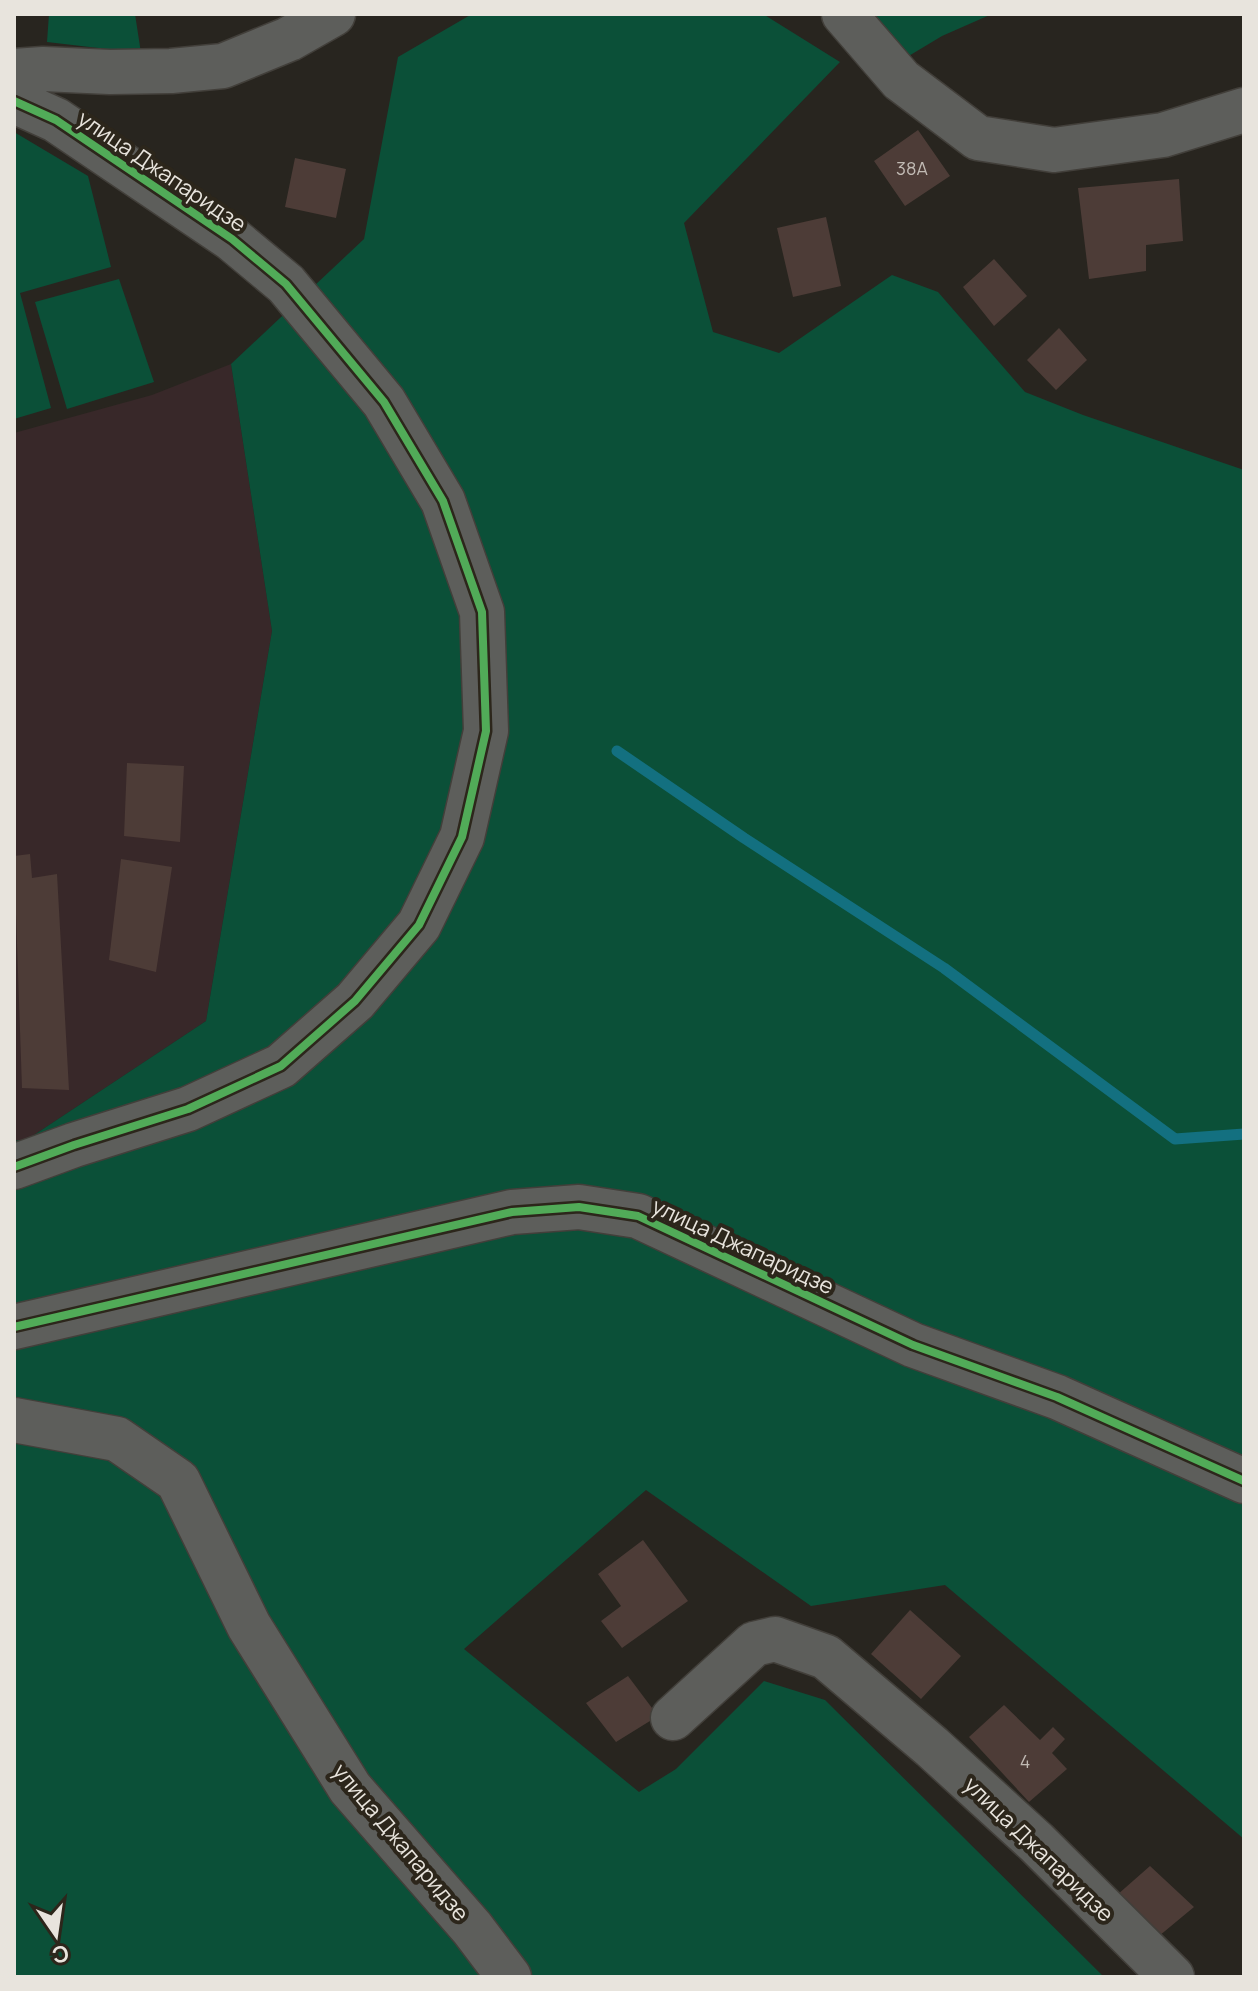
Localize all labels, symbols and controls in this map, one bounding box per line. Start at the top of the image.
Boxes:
street label: улица Джапаридзе [72,103,252,239]
house number: 38А [896,156,928,180]
street label: улица Джапаридзе [647,1191,839,1301]
house number: 4 [1020,1749,1030,1773]
street label: улица Джапаридзе [326,1757,476,1927]
street label: улица Джапаридзе [958,1770,1121,1928]
north arrow [16,1895,96,1975]
text: С [49,1938,72,1971]

